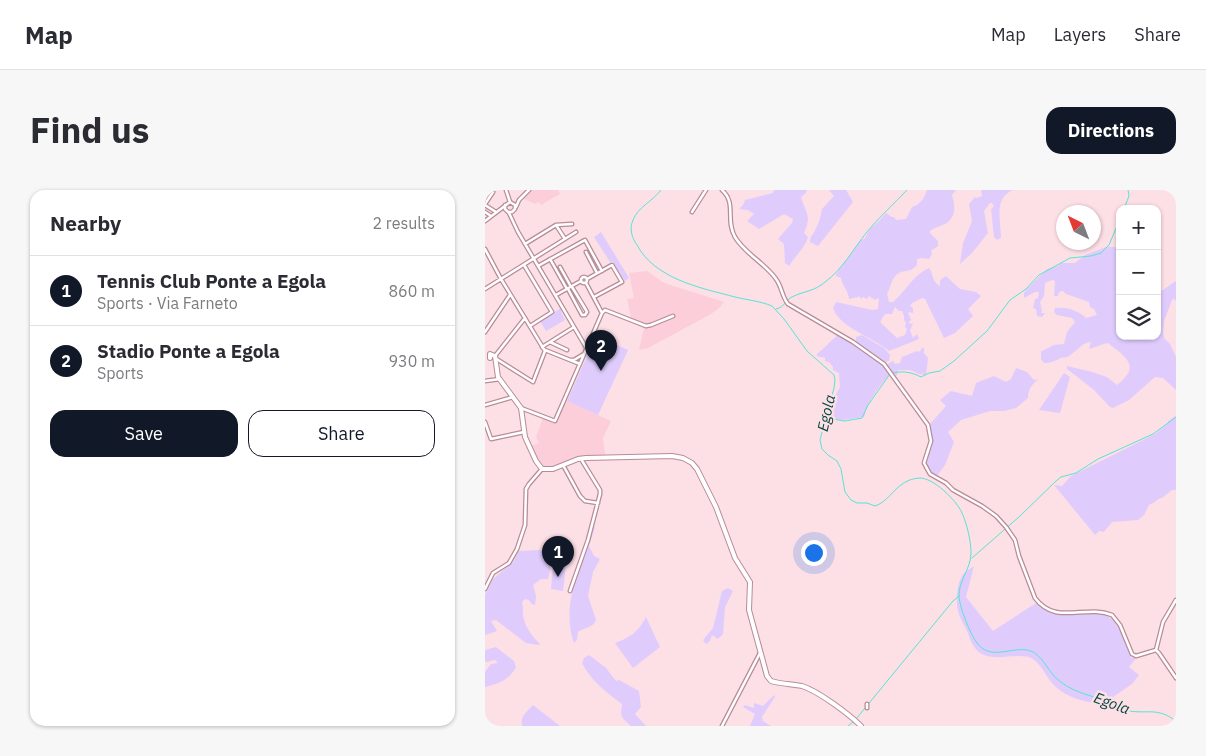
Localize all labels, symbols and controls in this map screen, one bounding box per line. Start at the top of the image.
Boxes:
text: Map [25,19,73,51]
text: Map [991,23,1026,46]
text: Layers [1054,23,1106,46]
text: Share [1134,23,1181,46]
text: Find us [30,107,149,153]
button: Directions [1046,107,1176,154]
north arrow [1056,205,1101,250]
map controls [1116,205,1161,340]
button: + [1116,205,1161,250]
text: Nearby [50,209,121,237]
text: 2 results [372,213,435,233]
button: − [1116,250,1161,295]
text: Tennis Club Ponte a Egola [97,269,326,293]
text: 1 [61,281,71,301]
text: 860 m [388,281,435,301]
text: Sports · Via Farneto [97,293,238,313]
button: layers [1116,295,1161,340]
pin: 2 [585,330,617,371]
text: Stadio Ponte a Egola [97,339,280,363]
text: 2 [61,351,71,371]
text: 930 m [388,351,435,371]
text: Sports [97,363,144,383]
water label: Egola [813,393,839,433]
button: Save [50,410,238,457]
button: Share [248,410,435,457]
pin: 1 [542,536,574,577]
your location [801,540,827,566]
water label: Egola [1091,688,1133,718]

